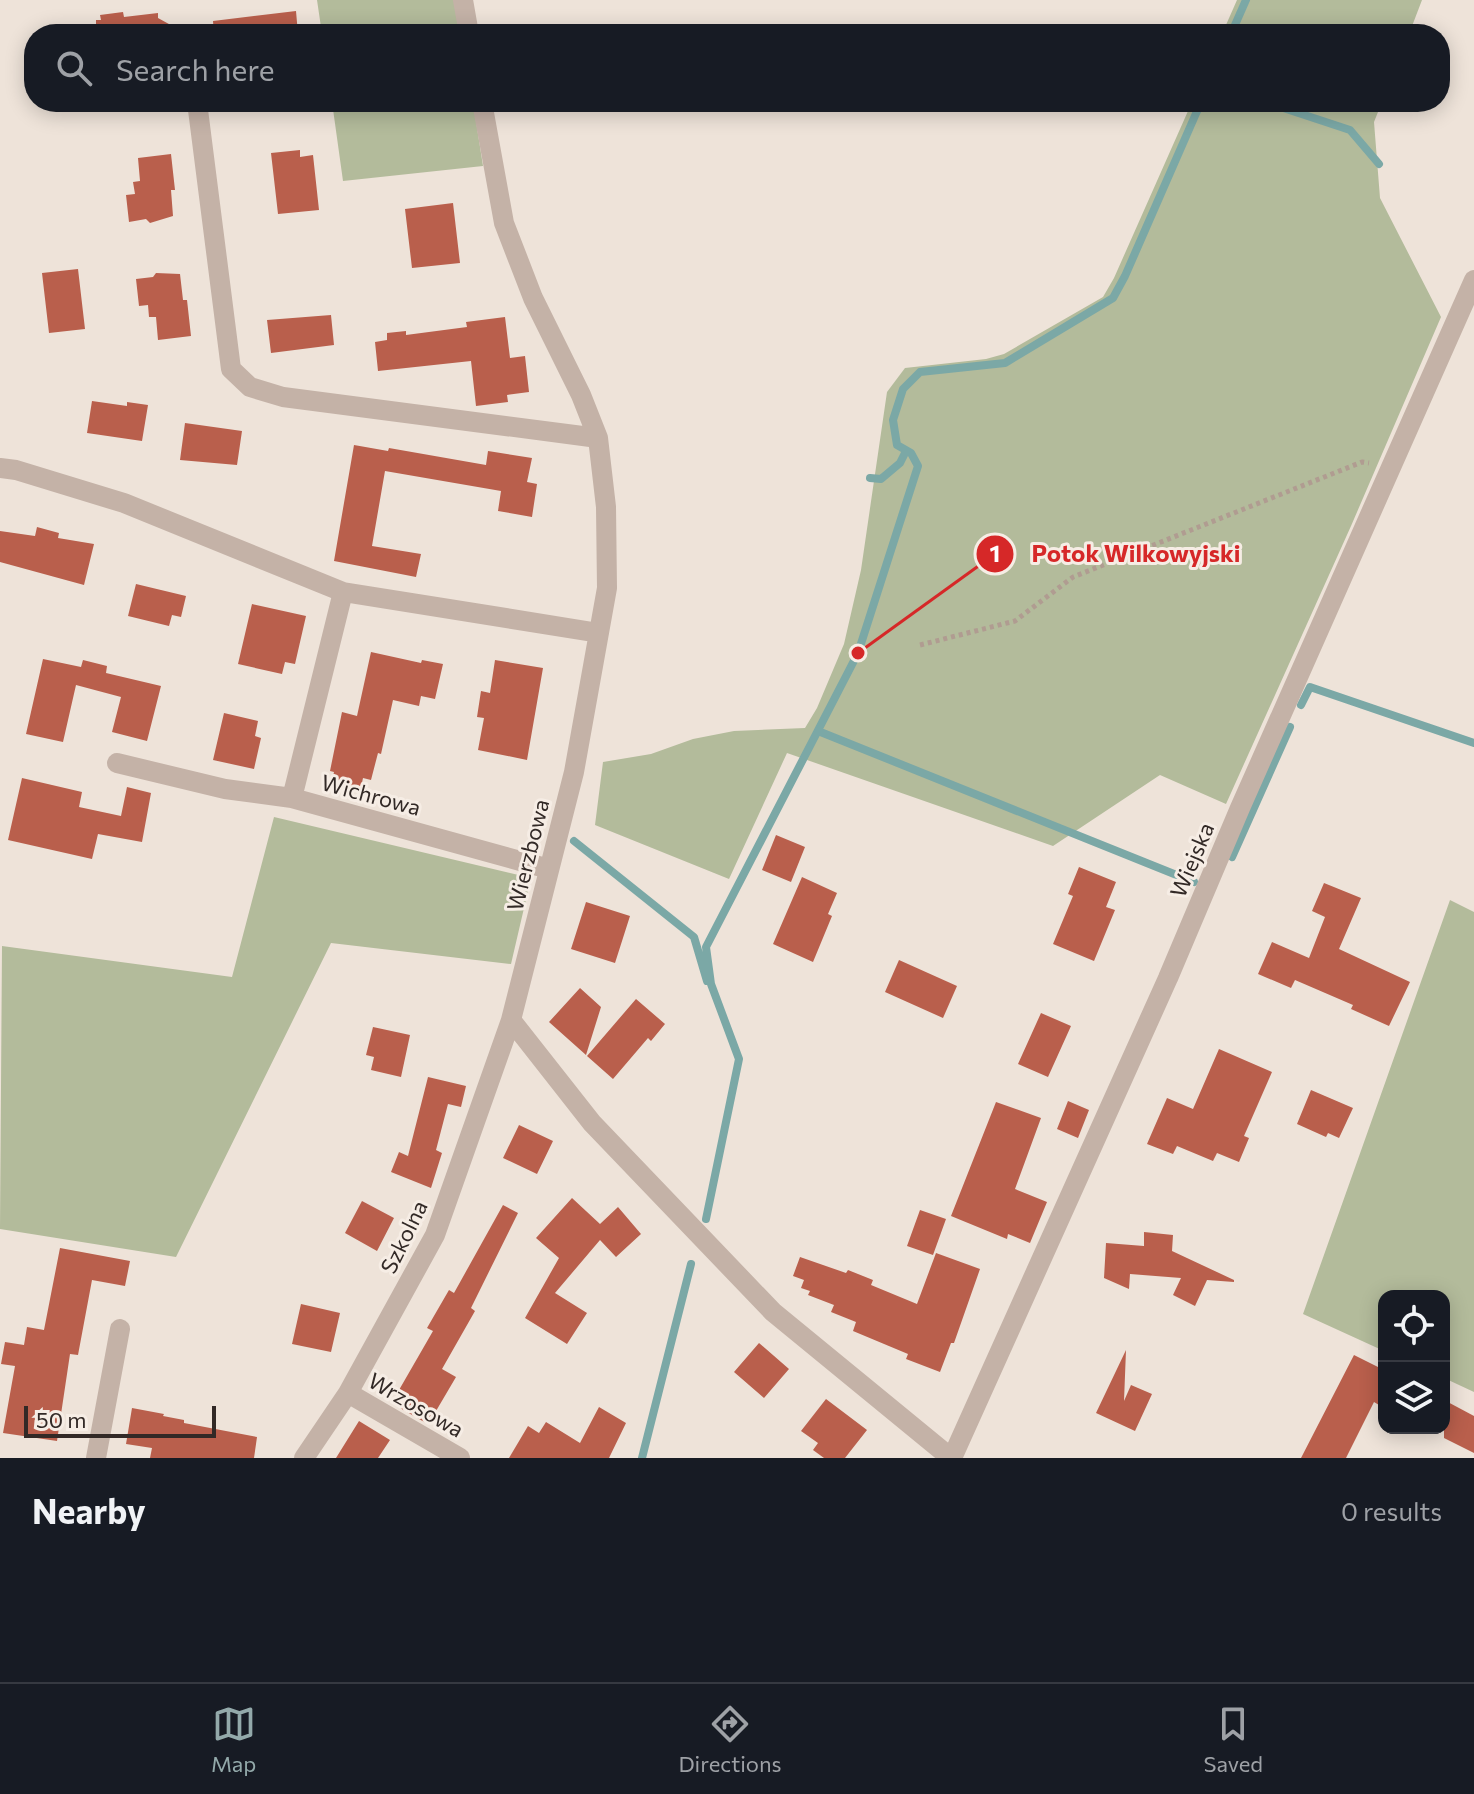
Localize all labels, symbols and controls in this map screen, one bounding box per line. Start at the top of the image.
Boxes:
search box [24,24,1450,112]
icon: search [52,46,96,90]
text: Search here [116,50,275,87]
callout: Potok Wilkowyjski [975,530,1256,578]
text: 1 [990,538,1000,567]
text: Potok Wilkowyjski [1032,538,1241,567]
street label: Wichrowa [319,768,424,821]
street label: Wierzbowa [501,796,554,913]
street label: Wiejska [1164,818,1219,901]
street label: Szkolna [374,1196,433,1278]
map controls [1378,1290,1450,1434]
button: locate [1378,1290,1450,1362]
button: layers [1378,1362,1450,1434]
street label: Wrzosowa [364,1366,469,1443]
scale bar [24,1402,216,1438]
text: 50 m [36,1406,86,1433]
text: Nearby [32,1489,146,1531]
text: 0 results [1341,1495,1442,1526]
tab: Map [211,1702,256,1777]
tab: Directions [678,1702,782,1777]
tab: Saved [1204,1702,1263,1777]

